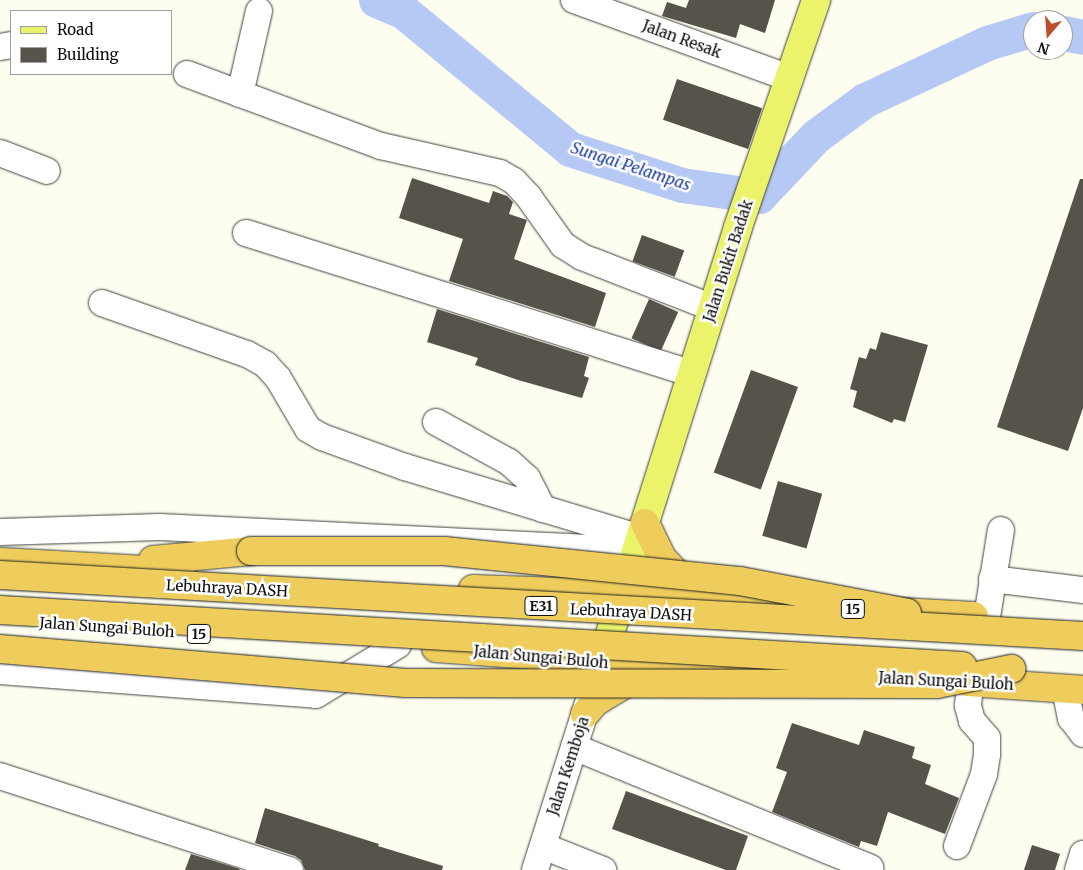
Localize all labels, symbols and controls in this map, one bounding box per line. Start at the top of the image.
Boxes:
legend [10,10,172,75]
north arrow [1023,10,1073,60]
street label: Jalan Resak [640,16,724,62]
text: Road [57,20,93,39]
text: N [1036,38,1052,59]
text: Building [57,45,119,64]
water label: Sungai Pelampas [569,138,693,194]
street label: Jalan Bukit Badak [700,198,756,324]
street label: Lebuhraya DASH [166,576,288,600]
road number: E31 [524,594,558,618]
road number: 15 [840,598,866,620]
street label: Lebuhraya DASH [570,600,692,624]
street label: Jalan Sungai Buloh [39,613,175,641]
road number: 15 [186,622,212,646]
street label: Jalan Sungai Buloh [473,642,609,672]
street label: Jalan Sungai Buloh [878,668,1014,694]
street label: Jalan Kemboja [544,714,592,818]

